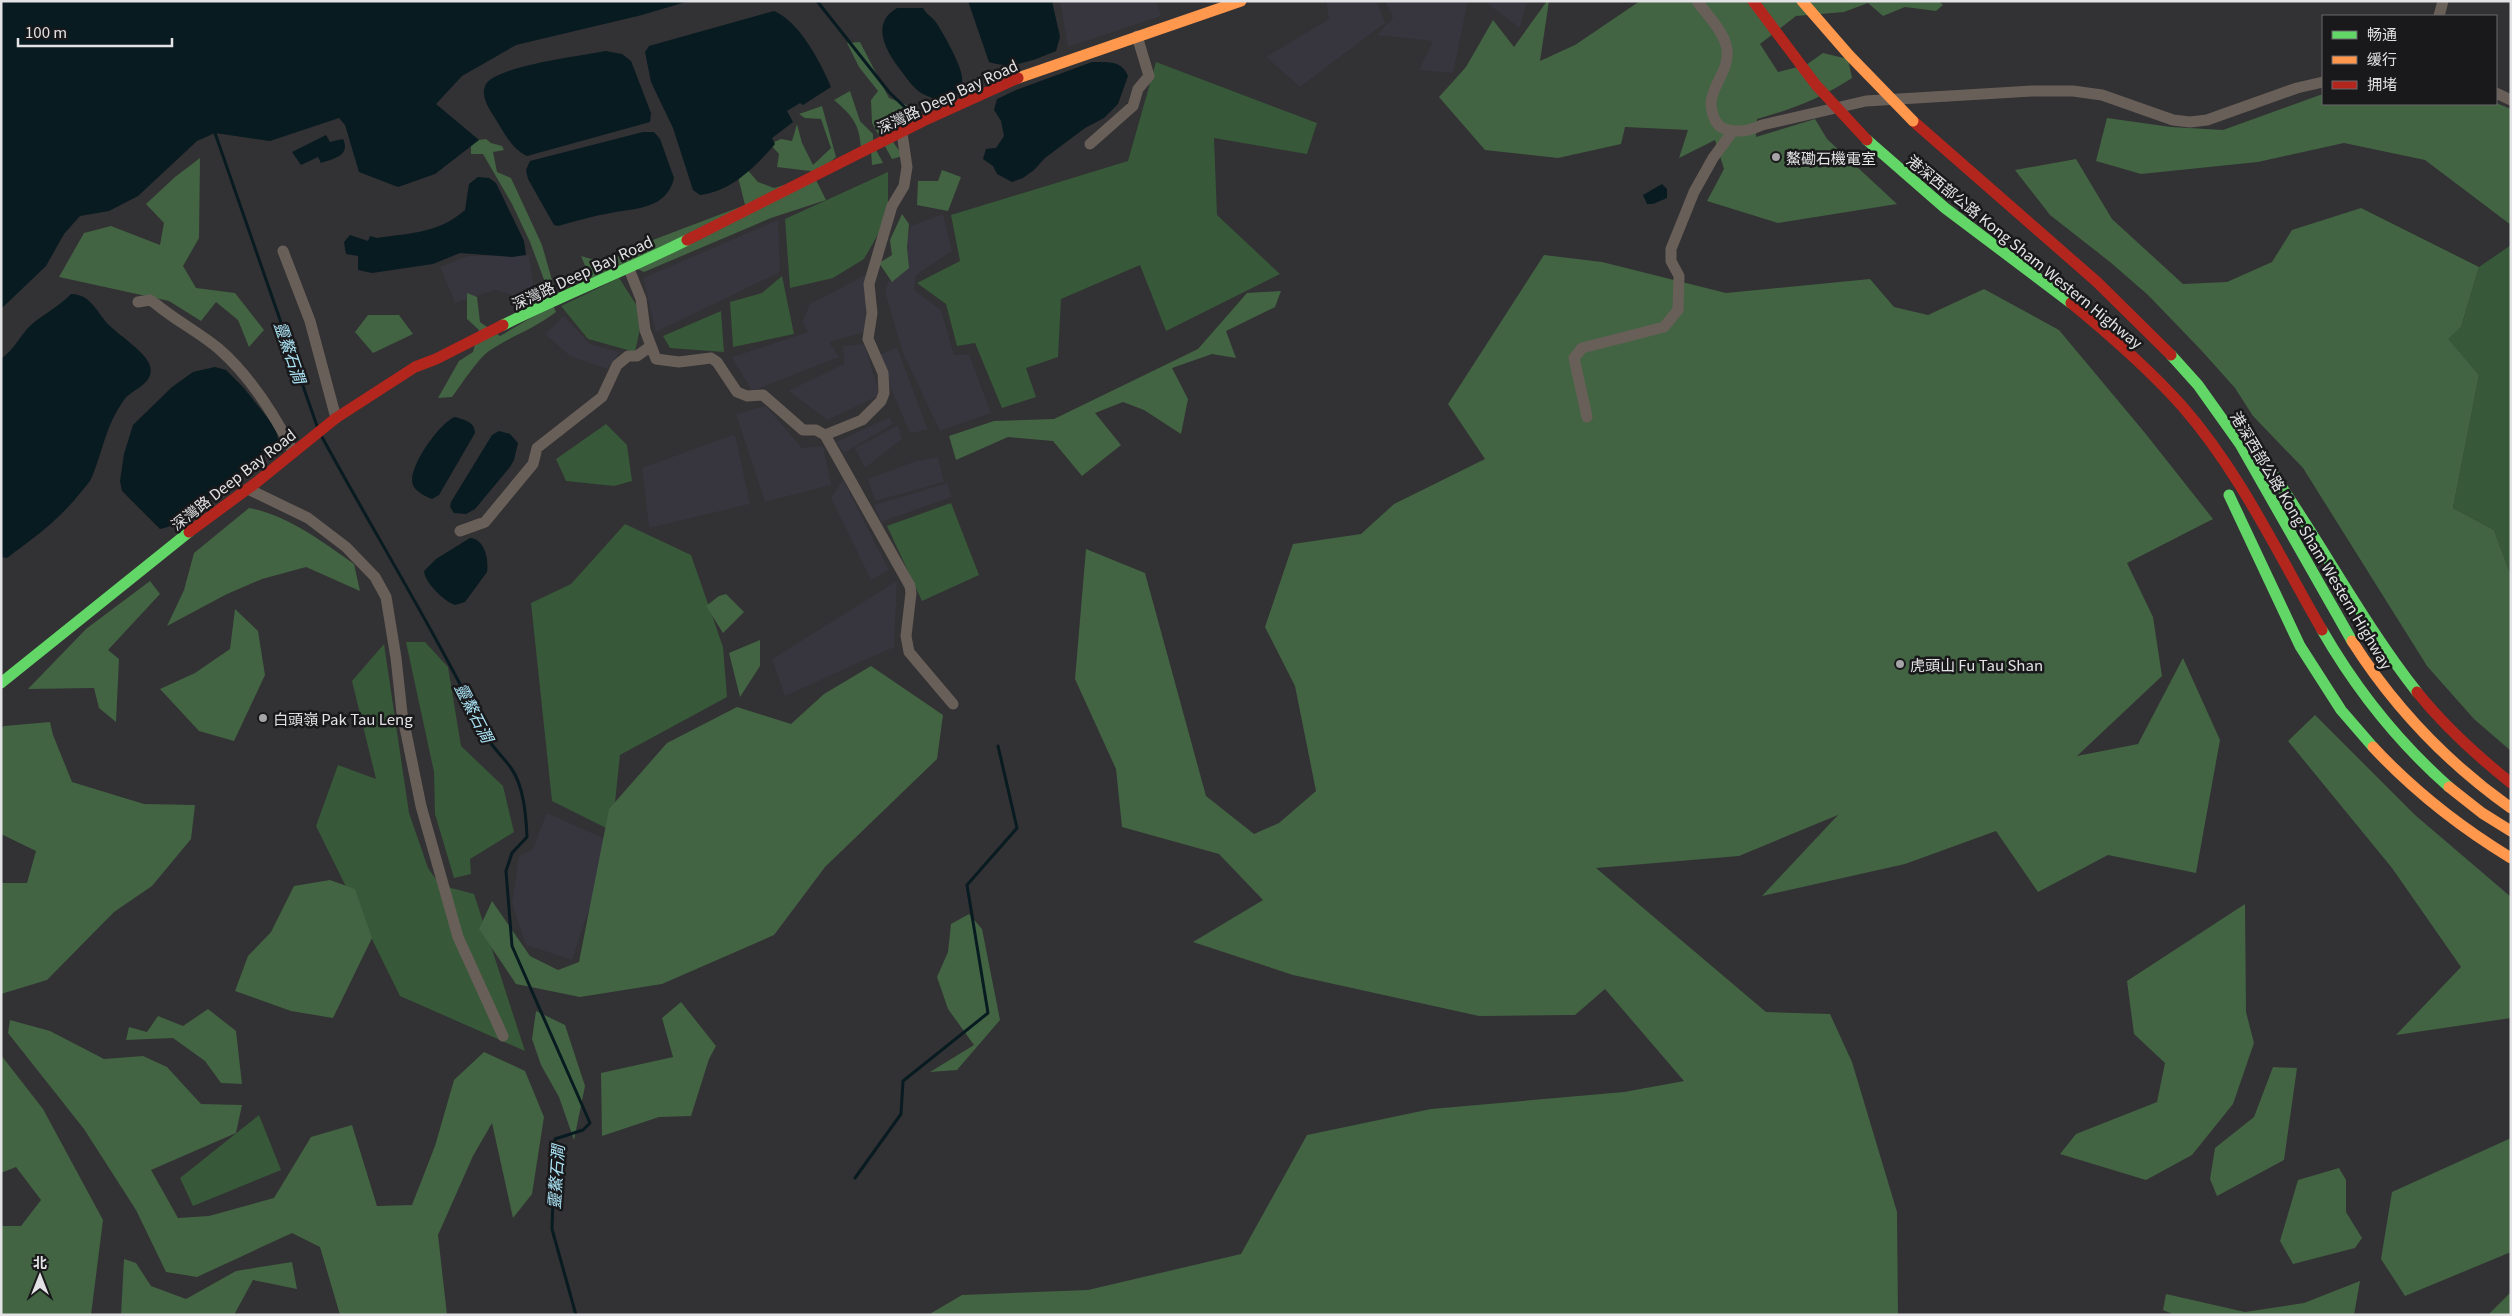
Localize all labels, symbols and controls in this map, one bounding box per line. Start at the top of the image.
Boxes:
scale bar [18,15,171,47]
legend [2322,15,2497,105]
text: 100 m [25,21,67,42]
text: 畅通 [2367,23,2397,44]
text: 缓行 [2367,48,2397,69]
street label: 深灣路 Deep Bay Road [873,54,1021,138]
text: 拥堵 [2367,73,2397,94]
place label: 鰲磡石機電室 [1786,147,1876,168]
street label: 港深西部公路 Kong Sham Western Highway [1903,149,2147,353]
marker: 鰲磡石機電室 [1770,151,1782,163]
street label: 深灣路 Deep Bay Road [508,230,656,314]
water label: 靈鰲石澗 [269,318,313,388]
street label: 港深西部公路 Kong Sham Western Highway [2226,407,2398,673]
street label: 深灣路 Deep Bay Road [166,424,300,534]
place label: 虎頭山 Fu Tau Shan [1910,654,2043,675]
marker: 虎頭山 Fu Tau Shan [1894,658,1906,670]
water label: 靈鰲石澗 [450,678,501,748]
place label: 白頭嶺 Pak Tau Leng [273,708,413,729]
marker: 白頭嶺 Pak Tau Leng [257,712,269,724]
water label: 靈鰲石澗 [541,1142,569,1210]
north arrow [15,1251,65,1301]
text: 北 [33,1252,47,1272]

